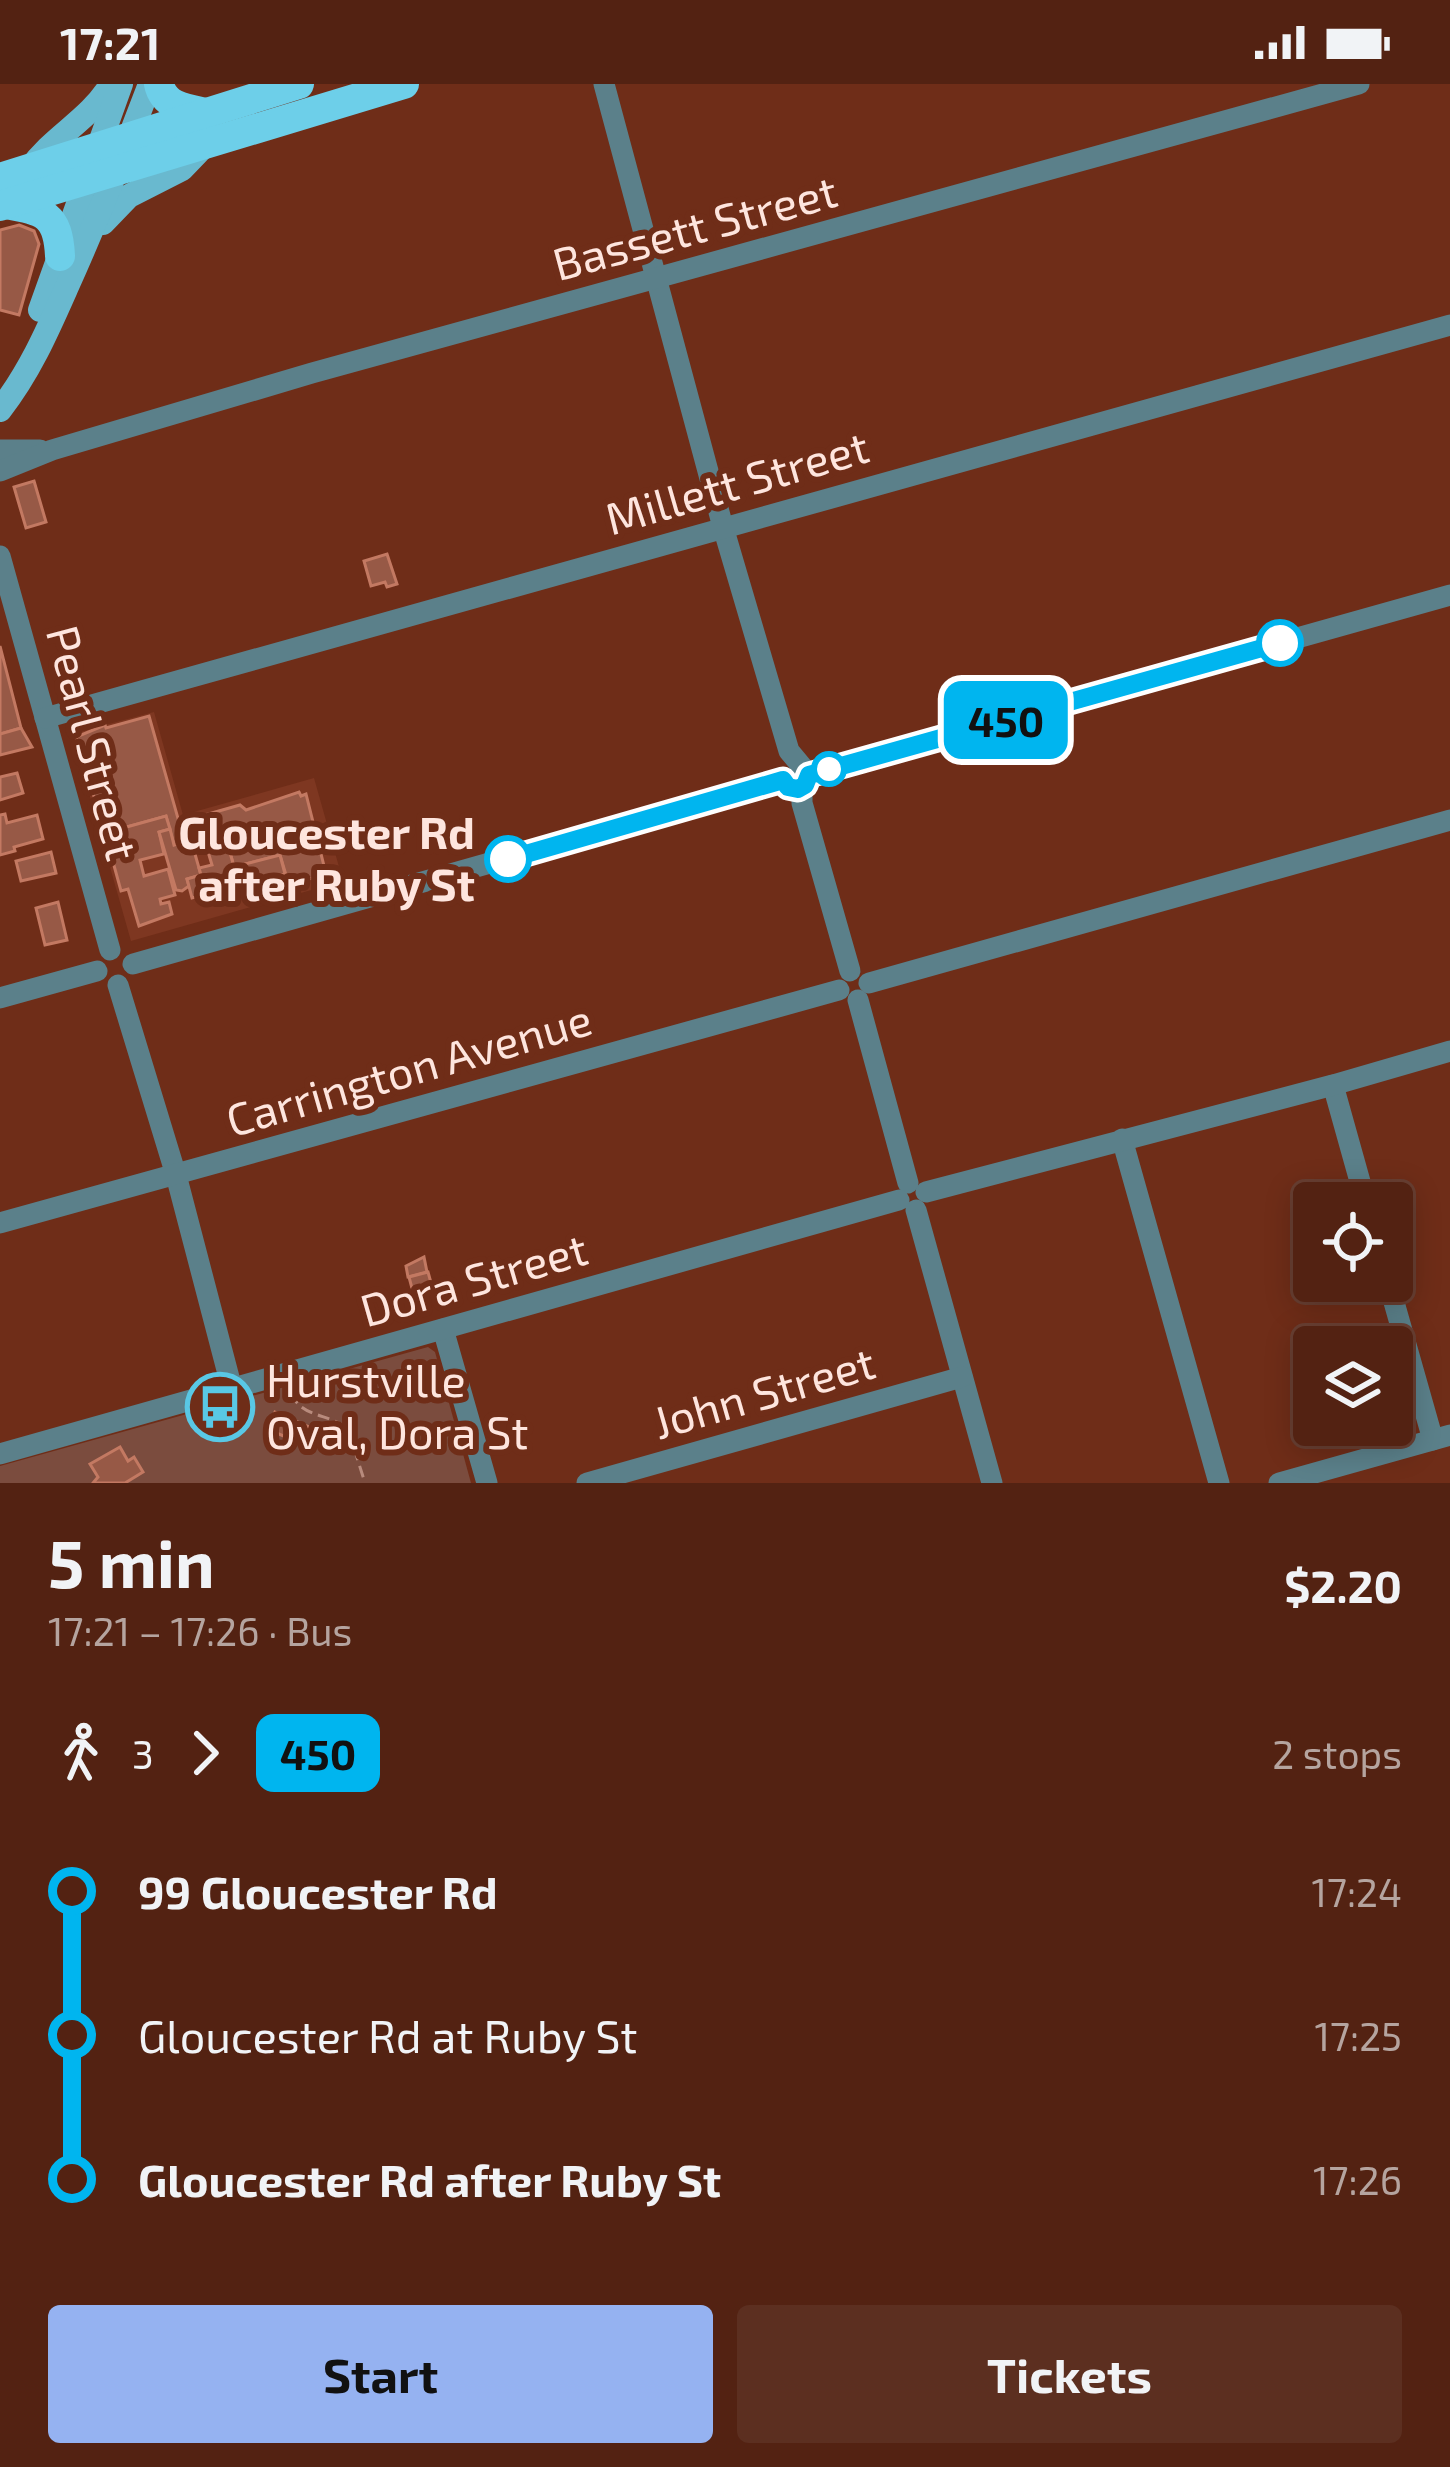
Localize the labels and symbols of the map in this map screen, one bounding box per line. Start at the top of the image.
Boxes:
street label: Bassett Street [547,162,842,290]
street label: Millett Street [599,418,874,544]
street label: Pearl Street [37,619,151,866]
unlabelled marker [1258,621,1302,665]
line badge: 450 [937,681,1075,759]
unlabelled marker [813,753,845,785]
place label: Gloucester Rd after Ruby St [178,804,475,911]
marker: Gloucester Rd after Ruby St [486,837,530,881]
street label: Carrington Avenue [220,990,597,1146]
street label: Dora Street [354,1220,593,1336]
street label: John Street [646,1334,881,1448]
place label: Hurstville Oval, Dora St [266,1352,528,1458]
bus stop icon: Hurstville Oval, Dora St [185,1372,255,1442]

